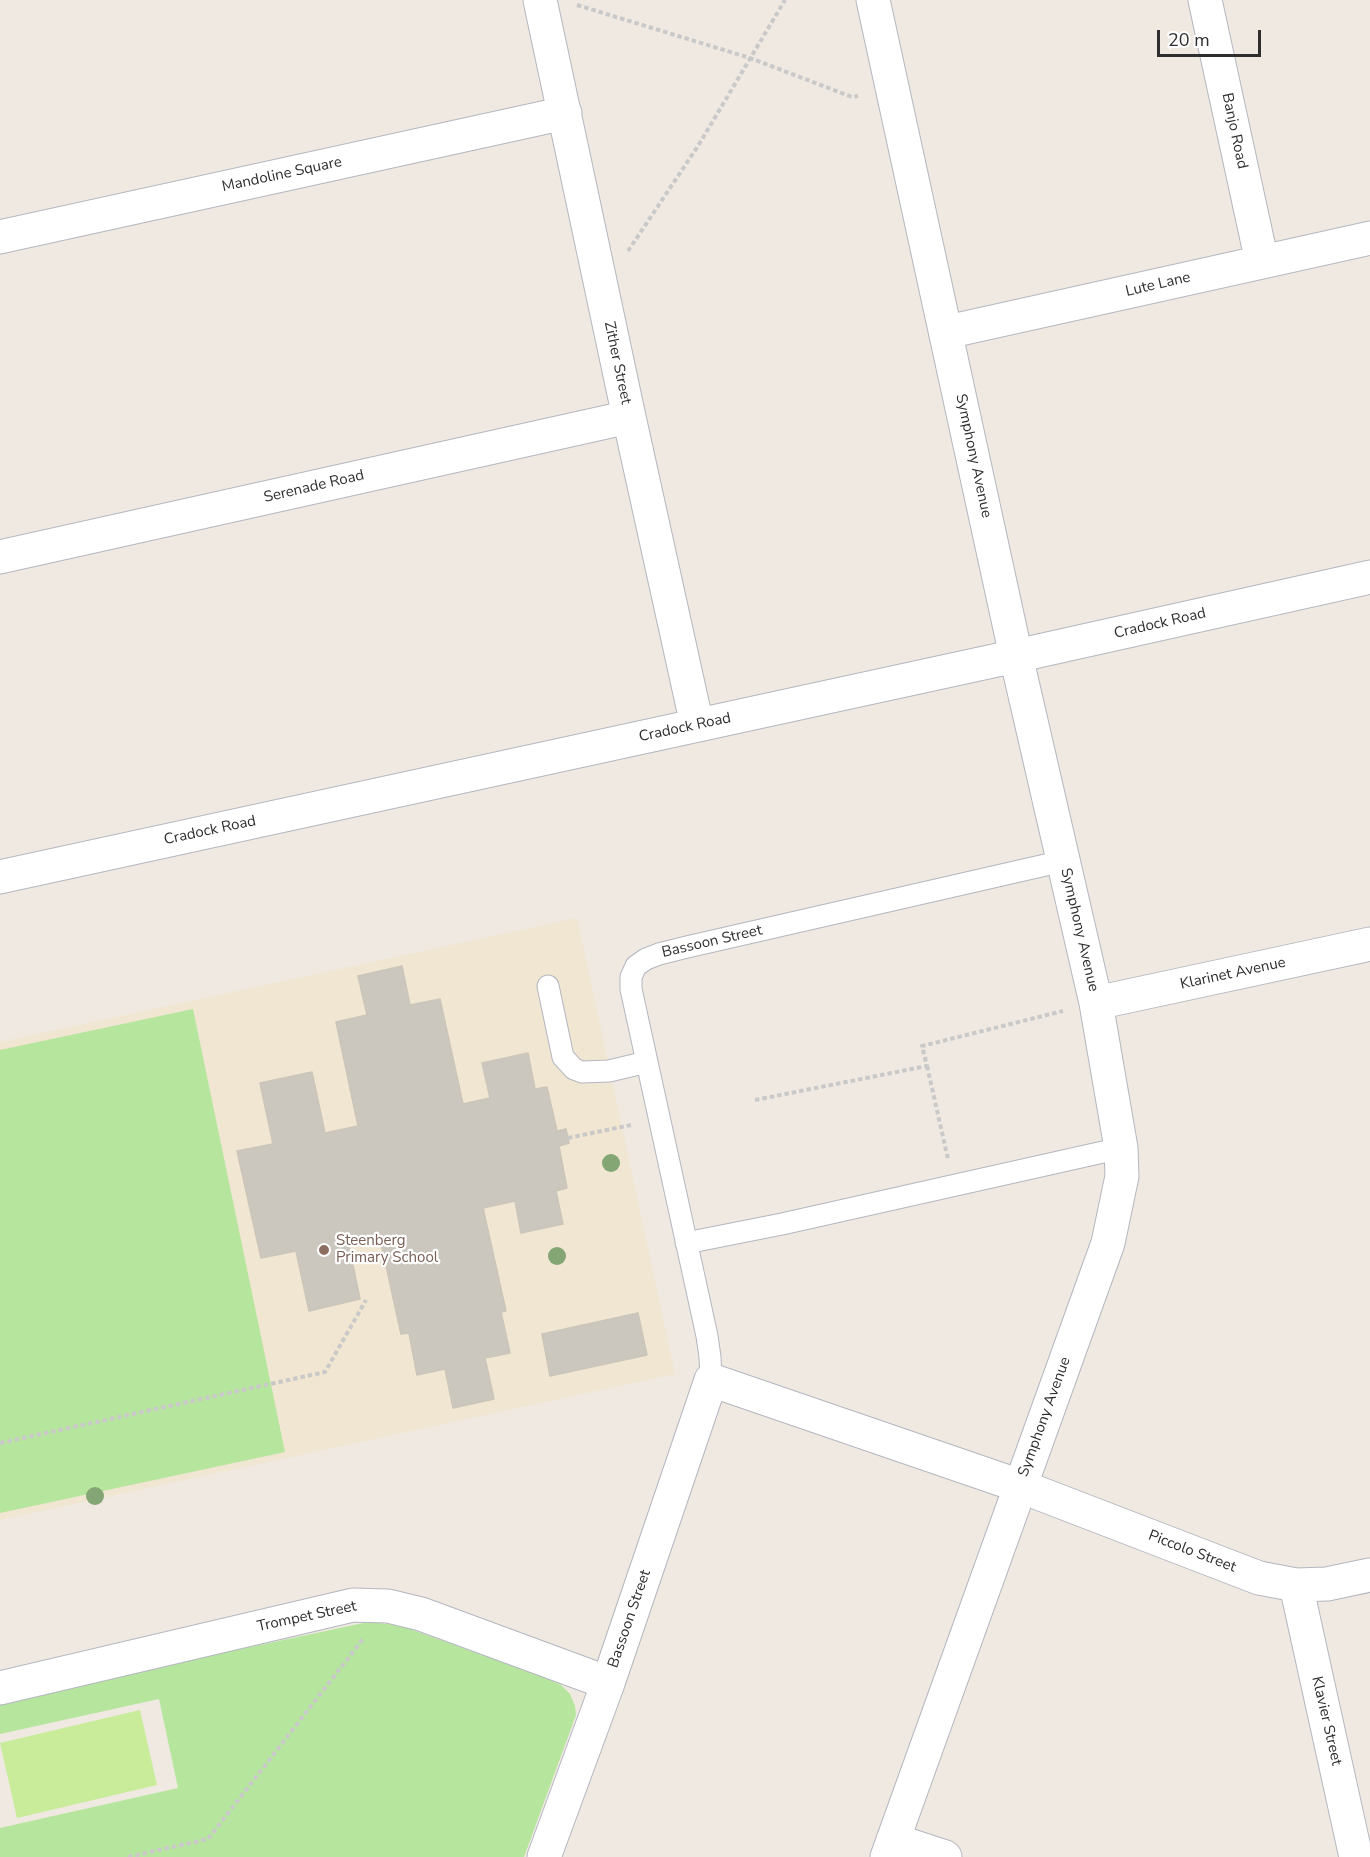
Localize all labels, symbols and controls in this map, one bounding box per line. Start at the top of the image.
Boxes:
scale bar [1160,18,1264,56]
text: 20 m [1168,28,1210,52]
street label: Banjo Road [1217,91,1251,171]
street label: Mandoline Square [220,153,344,197]
street label: Lute Lane [1124,269,1192,301]
street label: Zither Street [599,320,635,406]
street label: Symphony Avenue [951,392,995,520]
street label: Serenade Road [262,467,366,507]
street label: Cradock Road [1112,605,1208,643]
street label: Cradock Road [637,709,733,747]
street label: Cradock Road [162,812,258,850]
street label: Symphony Avenue [1056,866,1102,994]
street label: Bassoon Street [660,922,764,962]
street label: Klarinet Avenue [1179,954,1287,994]
place label: Steenberg Primary School [336,1232,438,1267]
marker: Steenberg Primary School [317,1243,331,1257]
street label: Symphony Avenue [1015,1355,1075,1479]
street label: Piccolo Street [1146,1527,1238,1577]
street label: Bassoon Street [605,1568,655,1670]
street label: Trompet Street [256,1598,358,1636]
street label: Klavier Street [1307,1675,1345,1767]

